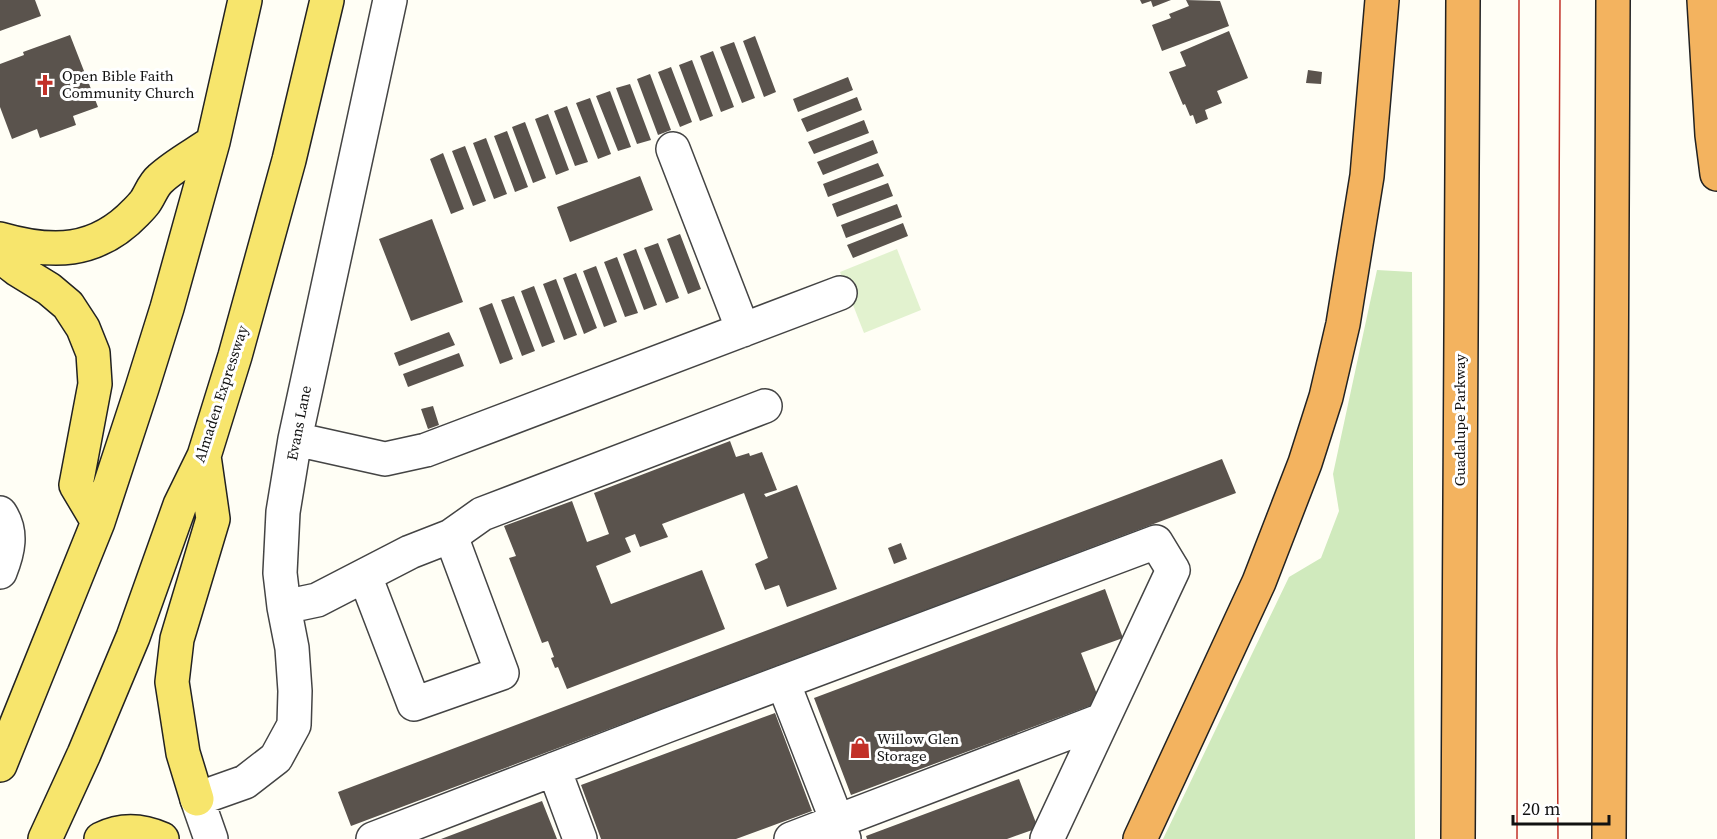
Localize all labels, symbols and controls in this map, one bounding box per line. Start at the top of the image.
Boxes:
place label: Open Bible Faith Community Church [62,65,195,103]
church icon: Open Bible Faith Community Church [33,73,57,97]
street label: Almaden Expressway [188,322,253,465]
street label: Guadalupe Parkway [1449,353,1470,486]
street label: Evans Lane [281,383,316,462]
place label: Willow Glen Storage [877,728,959,766]
shop icon: Willow Glen Storage [848,736,872,760]
scale bar [1513,788,1609,826]
text: 20 m [1522,796,1560,821]

